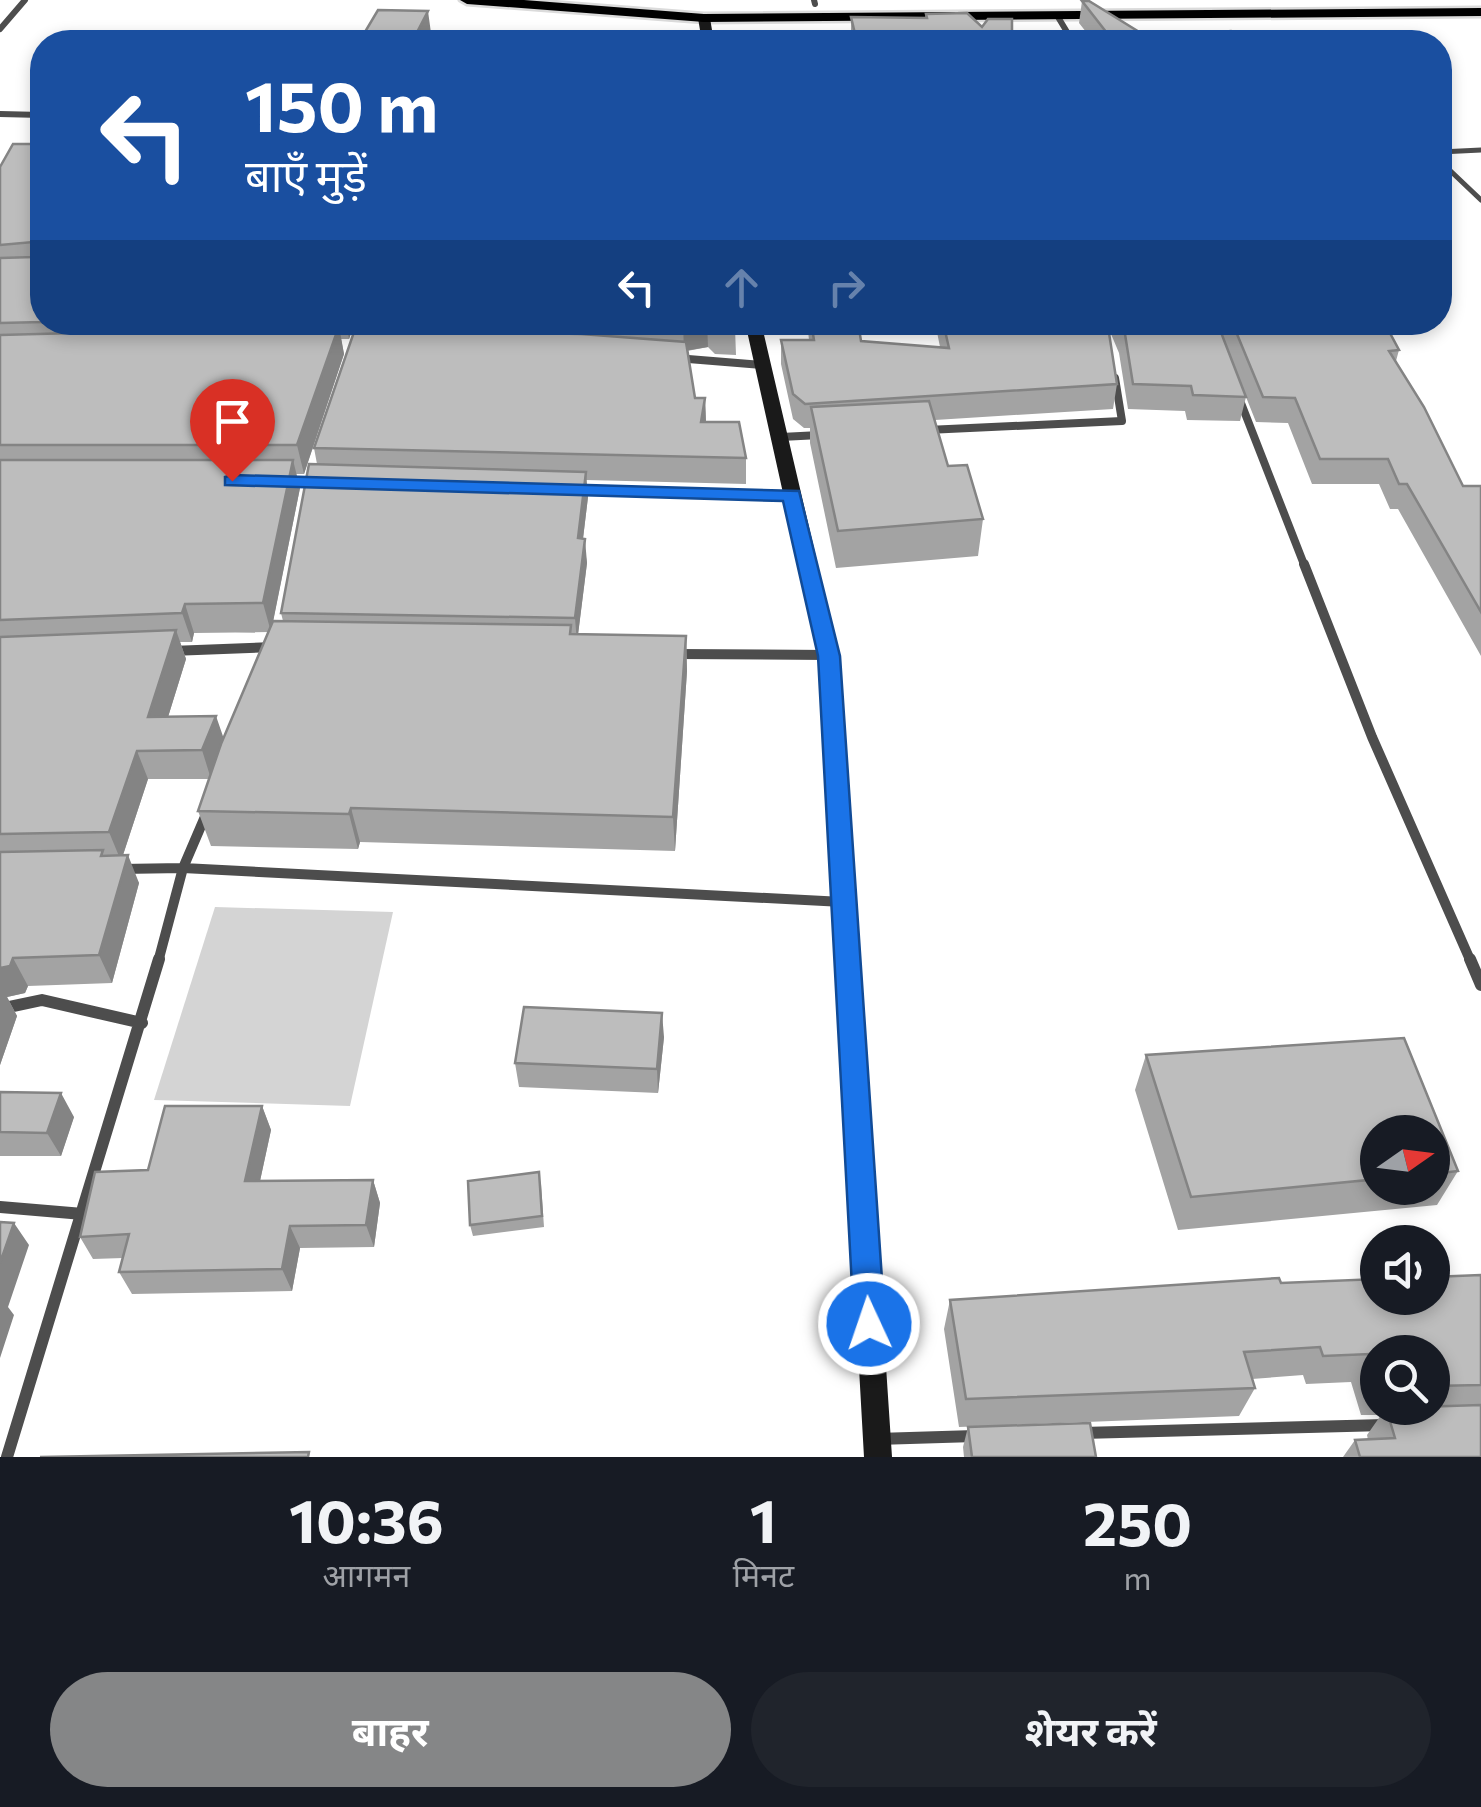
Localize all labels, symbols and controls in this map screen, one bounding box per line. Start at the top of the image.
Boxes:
text: 150 m [245,61,438,146]
icon: left [80,70,210,200]
text: बाएँ मुड़ें [245,146,367,201]
icon: left [609,260,664,315]
icon: ahead [714,260,769,315]
icon: right [819,260,874,315]
pin [190,379,275,482]
icon: arrive [205,394,260,449]
north arrow [1360,1115,1450,1205]
map controls [1360,1115,1450,1425]
button: sound [1360,1225,1450,1315]
position arrow [817,1272,921,1376]
button: search [1360,1335,1450,1425]
text: 10:36 [289,1482,444,1555]
text: 1 [750,1482,777,1555]
text: 250 [1083,1485,1192,1558]
text: आगमन [323,1554,410,1594]
text: मिनट [733,1554,794,1594]
text: m [1124,1557,1152,1597]
button: बाहर [50,1672,731,1787]
button: शेयर करें [751,1672,1431,1787]

